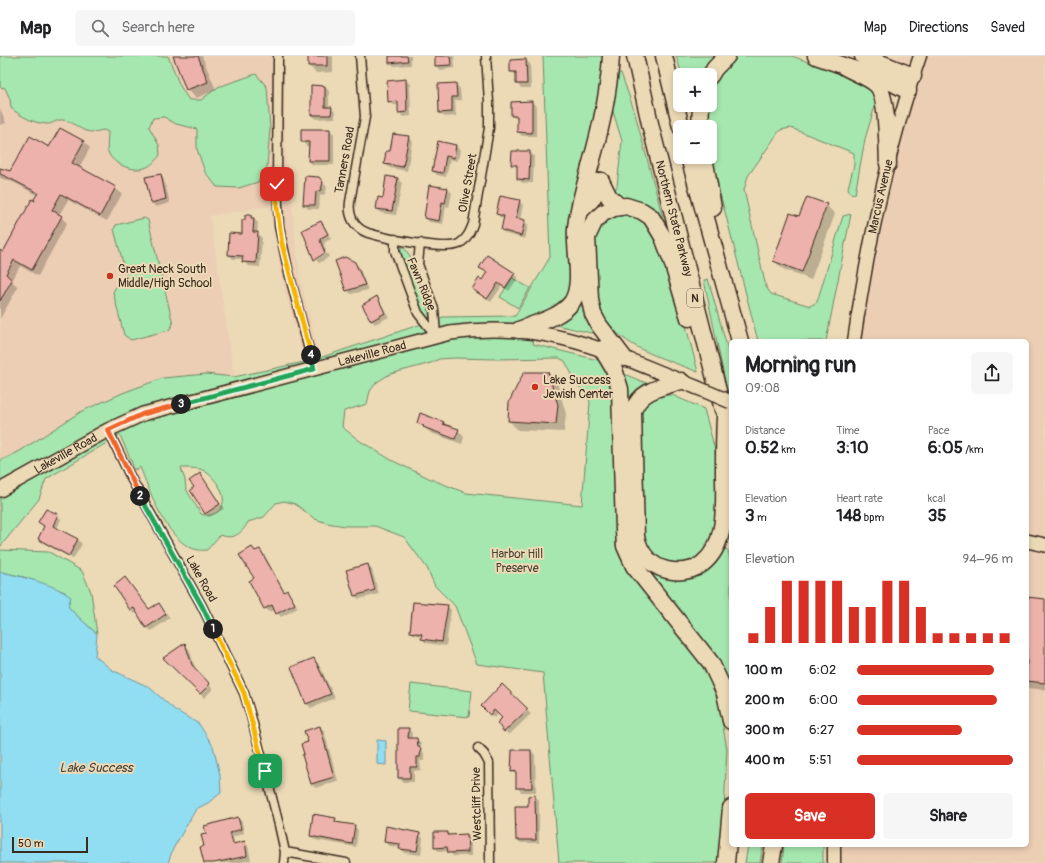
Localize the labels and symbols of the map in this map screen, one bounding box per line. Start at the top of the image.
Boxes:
street label: Tanners Road [332,125,358,195]
street label: Olive Street [455,152,481,214]
street label: Marcus Avenue [865,158,896,235]
street label: Northern State Parkway [652,159,696,278]
pin [260,167,294,201]
street label: Fawn Ridge [403,255,439,313]
place label: Great Neck South Middle/High School [118,262,212,291]
marker: Great Neck South Middle/High School [105,271,115,281]
road number: N [687,289,703,307]
street label: Lakeville Road [336,337,408,370]
pin: 4 [301,345,321,365]
place label: Lake Success Jewish Center [543,373,614,402]
marker: Lake Success Jewish Center [530,382,540,392]
pin: 3 [171,394,191,414]
street label: Lakeville Road [31,430,100,477]
pin: 2 [130,486,150,506]
park label: Harbor Hill Preserve [491,547,543,576]
street label: Lake Road [182,553,220,605]
pin: 1 [203,619,223,639]
pin [248,754,282,788]
water label: Lake Success [59,760,135,776]
street label: Westcliff Drive [469,767,485,841]
scale bar [12,835,88,854]

